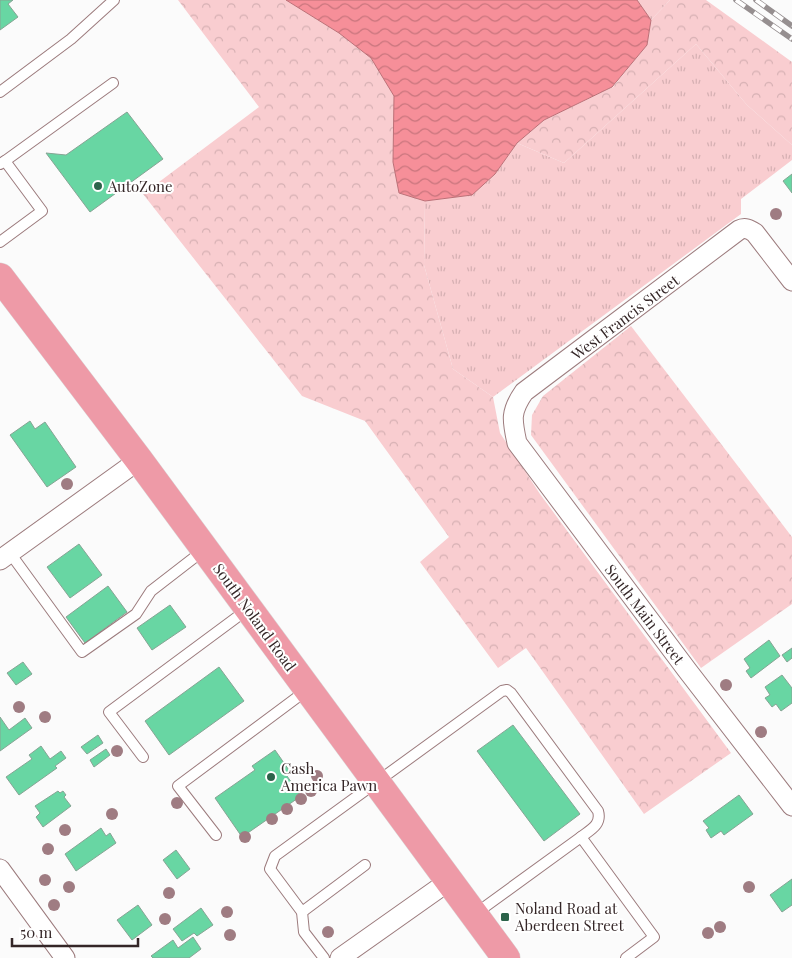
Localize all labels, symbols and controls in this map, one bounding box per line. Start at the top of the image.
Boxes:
place label: AutoZone [107,176,173,196]
marker: AutoZone [92,180,104,192]
street label: West Francis Street [566,270,683,365]
street label: South Noland Road [209,559,301,675]
street label: South Main Street [601,560,690,669]
place label: Cash America Pawn [280,758,377,795]
marker: Cash America Pawn [265,771,277,783]
place label: Noland Road at Aberdeen Street [514,898,624,935]
marker: Noland Road at Aberdeen Street [499,911,511,923]
scale bar [12,916,139,948]
text: 50 m [20,922,53,942]

